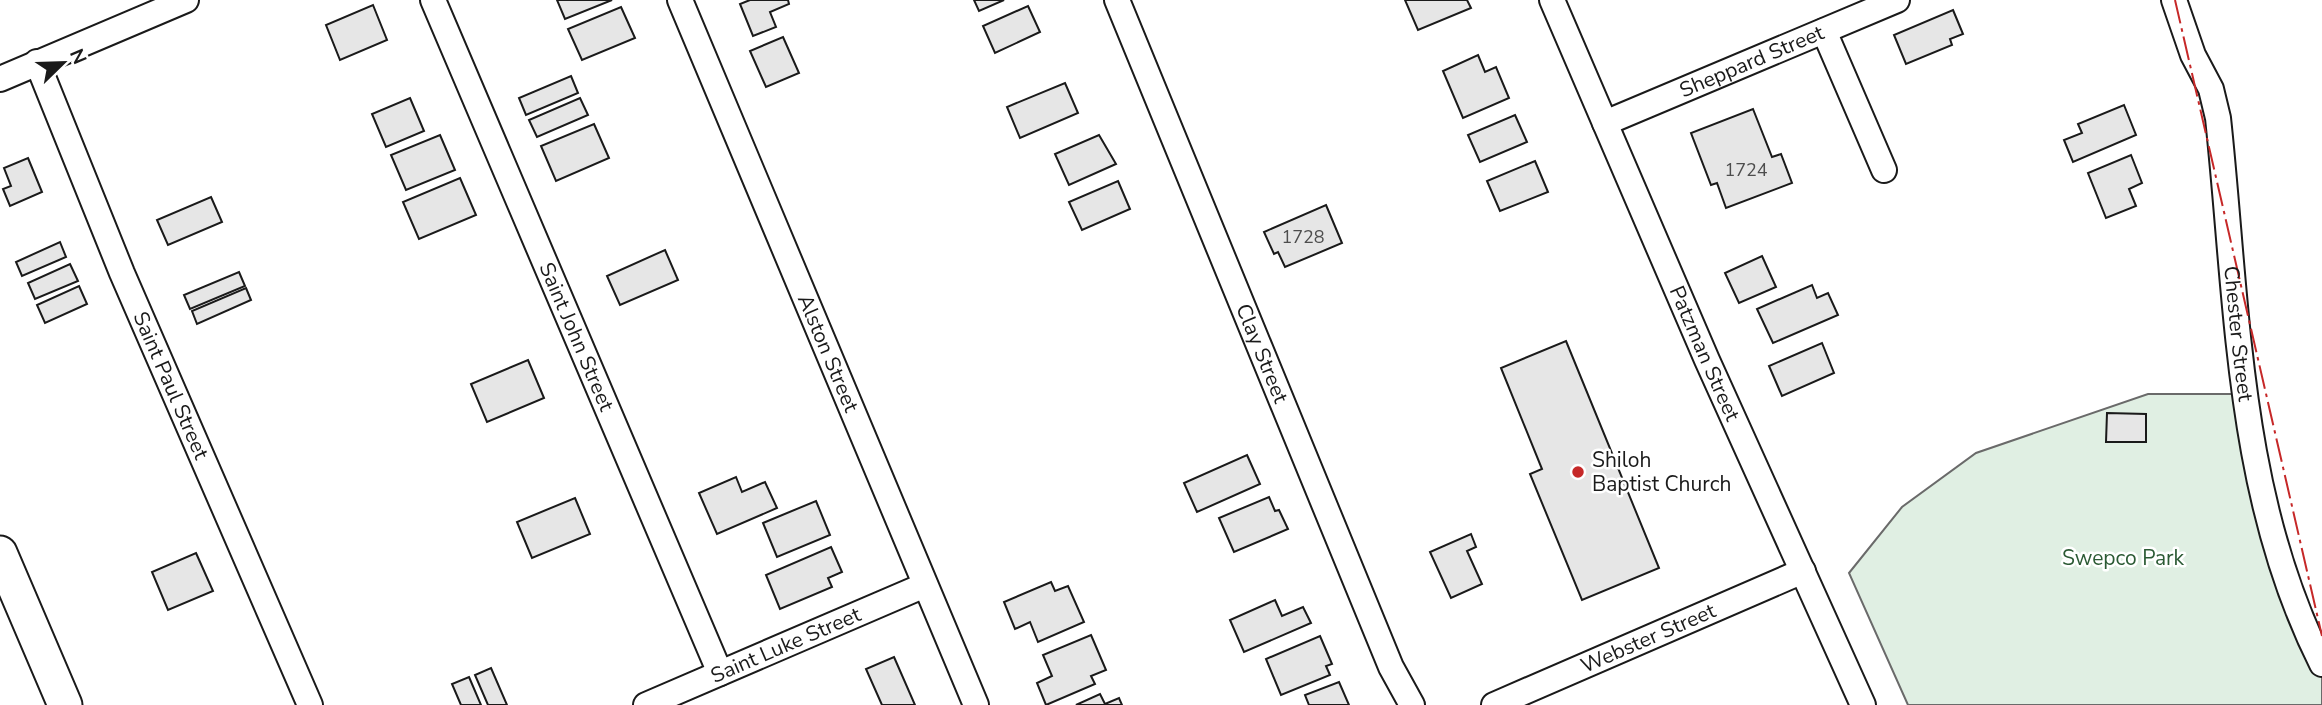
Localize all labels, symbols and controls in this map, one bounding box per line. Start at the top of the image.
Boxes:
street label: Sheppard Street [1675,18,1829,104]
north arrow [28,28,98,98]
text: N [63,45,92,68]
house number: 1724 [1724,158,1768,182]
house number: 1728 [1281,225,1325,249]
street label: Saint John Street [533,258,621,416]
street label: Chester Street [2217,265,2260,404]
street label: Patzman Street [1663,282,1747,426]
street label: Alston Street [791,290,866,417]
street label: Clay Street [1229,299,1295,408]
street label: Saint Paul Street [126,307,216,464]
place label: Shiloh Baptist Church [1592,446,1731,498]
marker: Shiloh Baptist Church [1570,464,1586,480]
park label: Swepco Park [2062,544,2185,572]
street label: Webster Street [1576,596,1720,680]
street label: Saint Luke Street [706,600,866,690]

